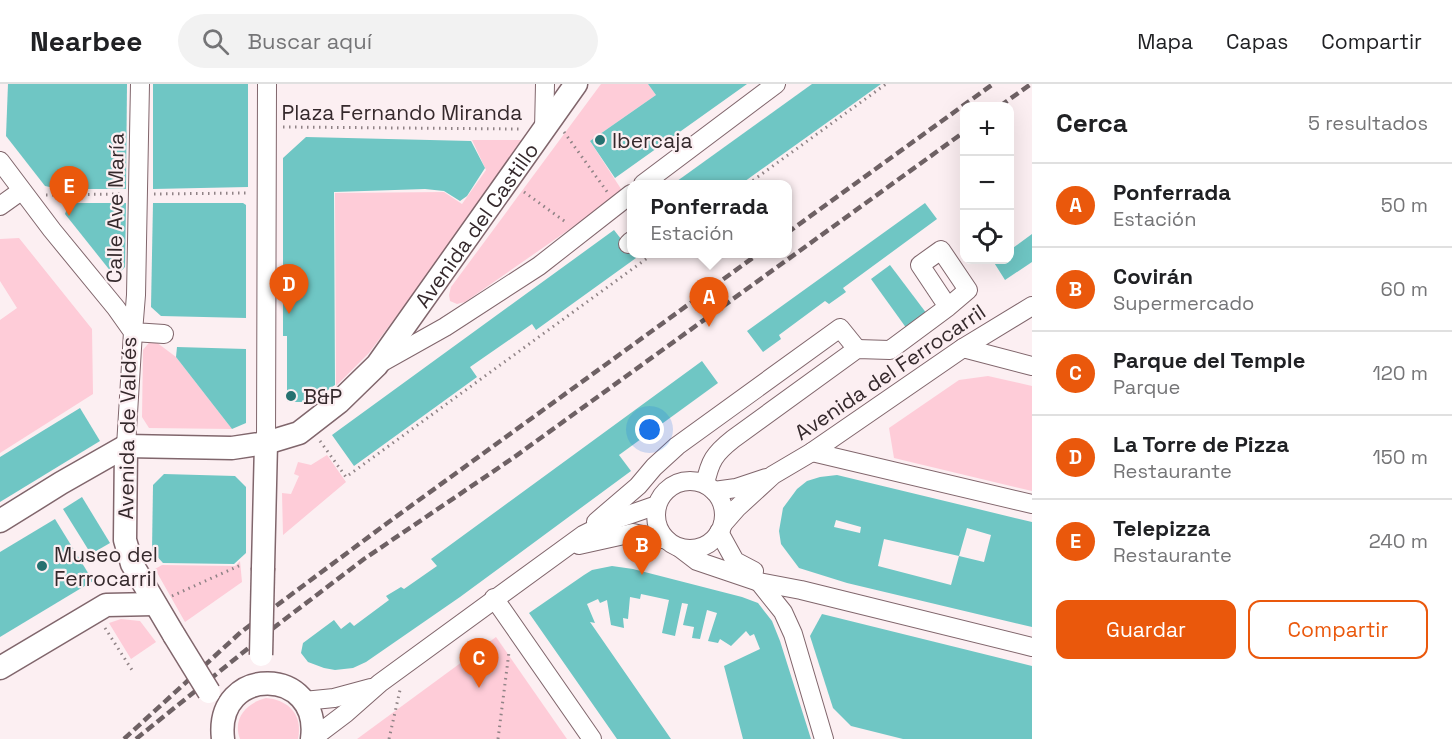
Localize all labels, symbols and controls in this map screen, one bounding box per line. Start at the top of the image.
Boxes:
search box [178,14,598,68]
text: Nearbee [30,23,142,59]
icon: search [199,25,232,58]
text: Buscar aquí [247,27,372,55]
text: Mapa [1137,28,1193,55]
text: Capas [1226,28,1288,55]
text: Compartir [1321,28,1422,55]
street label: Plaza Fernando Miranda [282,99,522,126]
map controls [960,102,1014,264]
button: + [960,102,1014,156]
text: Cerca [1056,106,1128,140]
text: 5 resultados [1308,110,1428,136]
place label: Ibercaja [612,127,693,154]
street label: Calle Ave María [100,133,130,283]
marker: Ibercaja [593,133,607,147]
street label: Avenida del Castillo [409,137,544,313]
button: − [960,156,1014,210]
pin: E [50,166,88,216]
text: Ponferrada [1113,178,1231,206]
popup [627,180,792,258]
text: Ponferrada [650,192,769,220]
text: A [1069,192,1082,218]
text: 50 m [1381,192,1428,218]
text: Estación [1113,206,1196,232]
button: locate [960,210,1014,264]
text: Estación [650,220,734,246]
text: Covirán [1113,262,1193,290]
pin: D [270,264,308,314]
text: B [1069,276,1082,302]
text: 60 m [1381,276,1428,302]
pin: A [690,278,728,327]
text: Supermercado [1113,290,1254,316]
street label: Avenida del Ferrocarril [789,298,991,446]
street label: Avenida de Valdés [112,336,142,520]
text: Parque del Temple [1113,346,1305,374]
text: C [1069,360,1082,386]
text: 120 m [1372,360,1428,386]
text: Parque [1113,374,1180,400]
place label: B&P [303,383,342,410]
marker: B&P [284,389,298,403]
your location [635,415,664,444]
text: La Torre de Pizza [1113,430,1289,458]
text: D [1069,444,1082,470]
text: 150 m [1373,444,1428,470]
text: Restaurante [1113,458,1232,484]
text: Telepizza [1113,514,1211,542]
pin: B [622,526,662,575]
text: E [1070,528,1081,554]
text: 240 m [1369,528,1428,554]
place label: Museo del Ferrocarril [54,541,158,592]
text: Restaurante [1113,542,1232,568]
marker: Museo del Ferrocarril [35,559,49,573]
button: Guardar [1056,600,1236,659]
button: Compartir [1248,600,1428,659]
pin: C [460,638,498,688]

